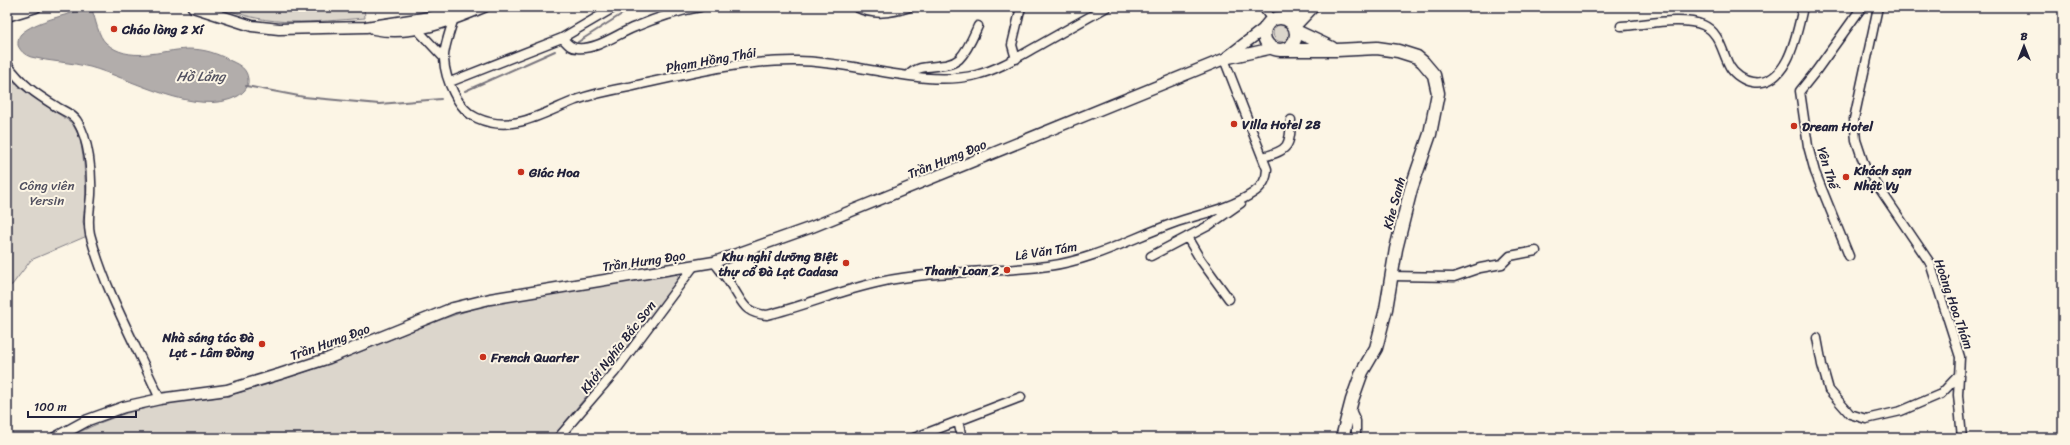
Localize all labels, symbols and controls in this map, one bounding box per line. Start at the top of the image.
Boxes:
place label: Cháo lòng 2 Xí [121,18,205,41]
marker: Cháo lòng 2 Xí [109,24,119,34]
north arrow [2004,26,2044,66]
text: B [2021,27,2028,46]
street label: Phạm Hồng Thái [664,41,758,79]
water label: Hồ Lắng [177,64,227,89]
place label: Villa Hotel 28 [1242,113,1321,136]
place label: Dream Hotel [1802,115,1874,138]
marker: Villa Hotel 28 [1229,119,1239,129]
marker: Dream Hotel [1789,121,1799,131]
street label: Trần Hưng Đạo [904,133,990,185]
street label: Yên Thế [1810,144,1846,194]
place label: Khách sạn Nhật Vy [1853,159,1912,197]
place label: Giác Hoa [528,161,580,184]
marker: Giác Hoa [516,167,526,177]
marker: Khách sạn Nhật Vy [1841,172,1851,182]
park label: Công viên Yersin [20,174,75,212]
street label: Khe Sanh [1376,174,1412,232]
street label: Lê Văn Tám [1013,235,1079,267]
street label: Trần Hưng Đạo [601,244,687,278]
place label: Khu nghỉ dưỡng Biệt thự cổ Đà Lạt Cadasa [718,245,838,283]
street label: Hoàng Hoa Thám [1928,255,1980,353]
marker: Khu nghỉ dưỡng Biệt thự cổ Đà Lạt Cadasa [841,258,851,268]
place label: Thanh Loan 2 [924,259,999,282]
marker: Thanh Loan 2 [1002,265,1012,275]
street label: Khởi Nghĩa Bắc Sơn [574,295,662,399]
street label: Trần Hưng Đạo [287,317,374,367]
place label: Nhà sáng tác Đà Lạt - Lâm Đồng [161,326,254,364]
marker: Nhà sáng tác Đà Lạt - Lâm Đồng [257,339,267,349]
place label: French Quarter [490,346,580,369]
marker: French Quarter [478,352,488,362]
scale bar [28,393,136,419]
text: 100 m [34,396,67,418]

